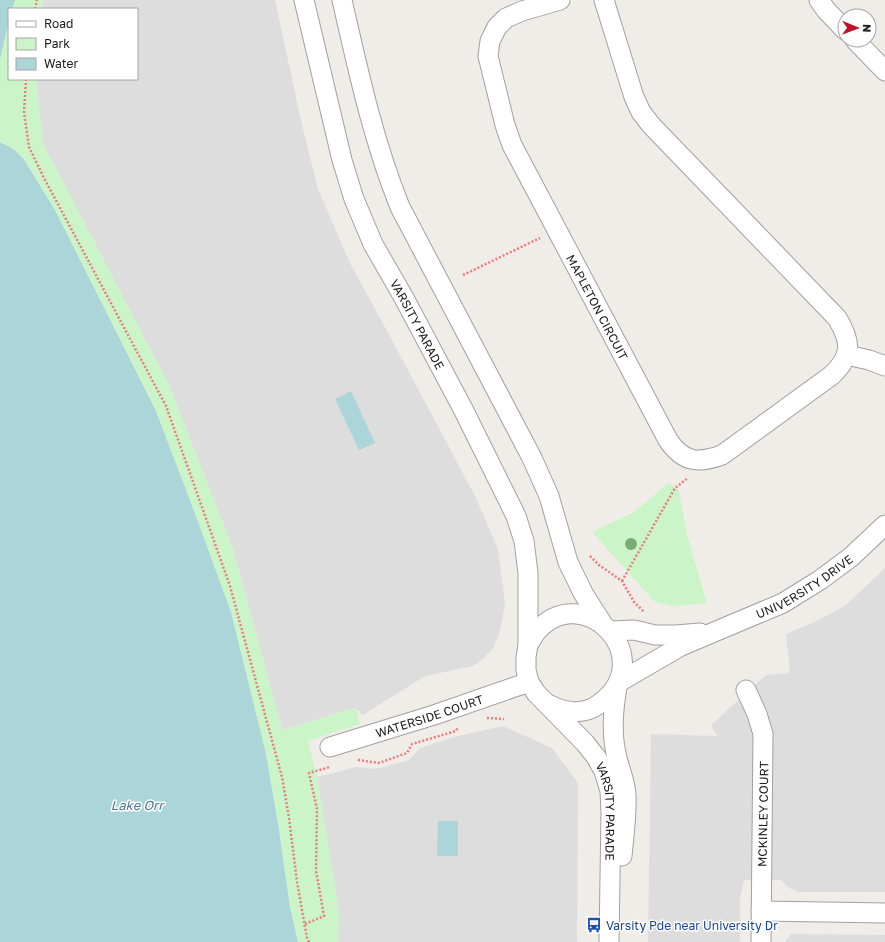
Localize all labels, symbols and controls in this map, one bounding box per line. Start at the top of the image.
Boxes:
legend [8,8,138,80]
north arrow [837,8,877,48]
text: Road [44,16,73,31]
text: N [861,24,874,32]
text: Park [44,36,70,51]
text: Water [44,56,78,71]
street label: MAPLETON CIRCUIT [564,252,632,363]
street label: VARSITY PARADE [387,277,448,372]
street label: UNIVERSITY DRIVE [753,551,855,621]
street label: WATERSIDE COURT [373,691,486,740]
street label: VARSITY PARADE [593,759,619,861]
street label: MCKINLEY COURT [755,760,771,867]
water label: Lake Orr [111,797,165,813]
bus stop icon: Varsity Pde near University Dr [585,916,603,934]
place label: Varsity Pde near University Dr [606,918,778,933]

